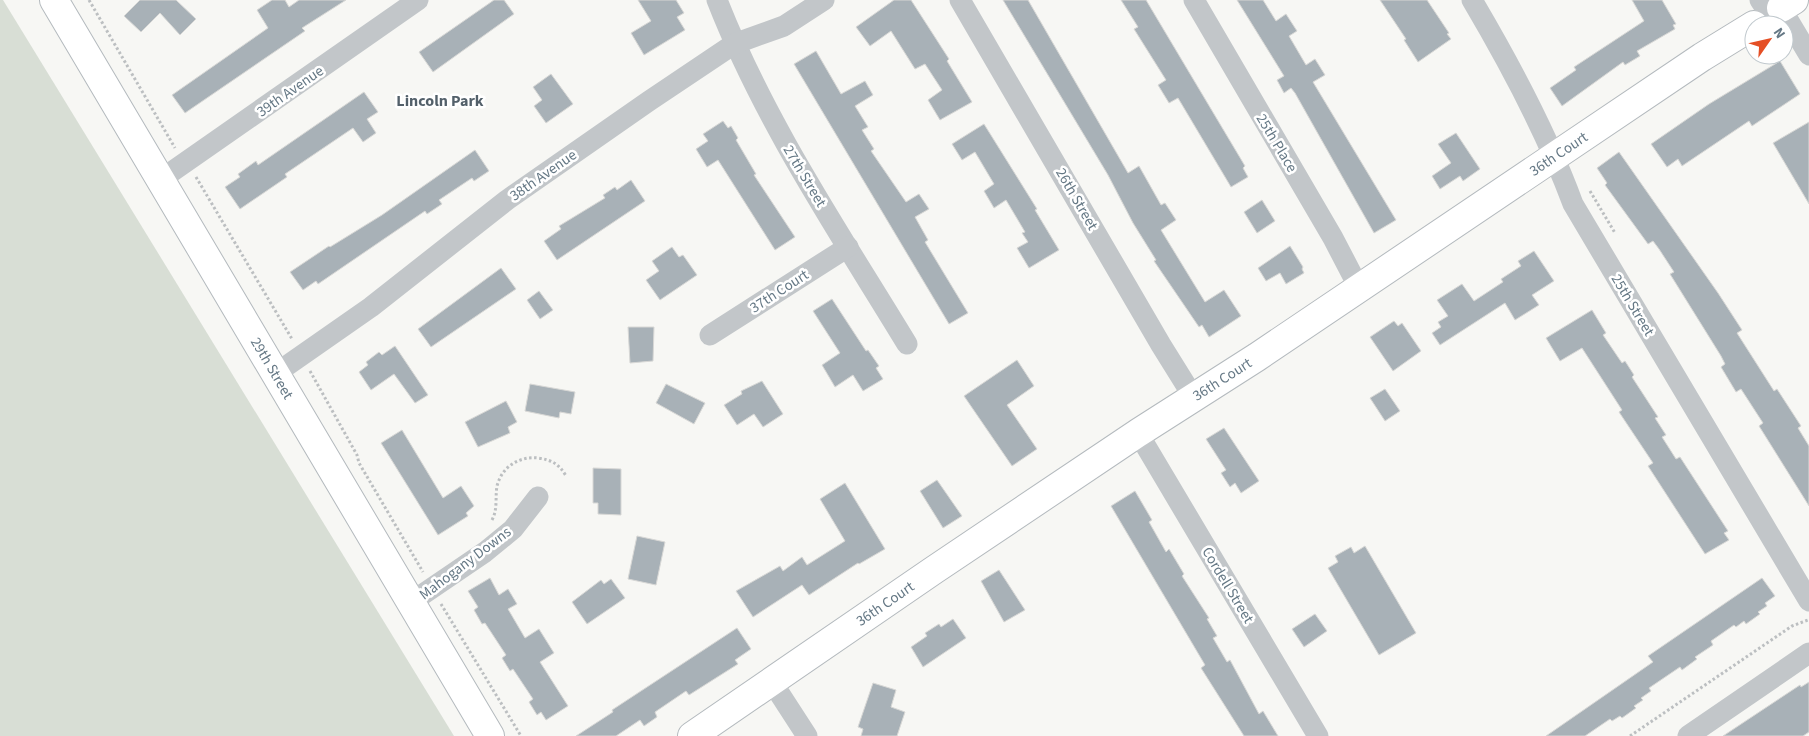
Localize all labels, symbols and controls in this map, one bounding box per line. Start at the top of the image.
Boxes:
north arrow [1744,15,1794,65]
text: N [1768,24,1790,43]
street label: 39th Avenue [253,61,328,122]
district label: Lincoln Park [396,90,484,112]
street label: 25th Place [1251,110,1302,177]
street label: 36th Court [1525,127,1592,181]
street label: 27th Street [778,141,831,211]
street label: 38th Avenue [506,145,581,206]
street label: 26th Street [1050,164,1103,234]
street label: 37th Court [746,265,813,318]
street label: 25th Street [1606,270,1659,340]
street label: 29th Street [245,334,298,403]
street label: 36th Court [1189,353,1256,406]
street label: Mahogany Downs [415,522,516,605]
street label: Cordell Street [1196,543,1259,627]
street label: 36th Court [852,577,919,631]

